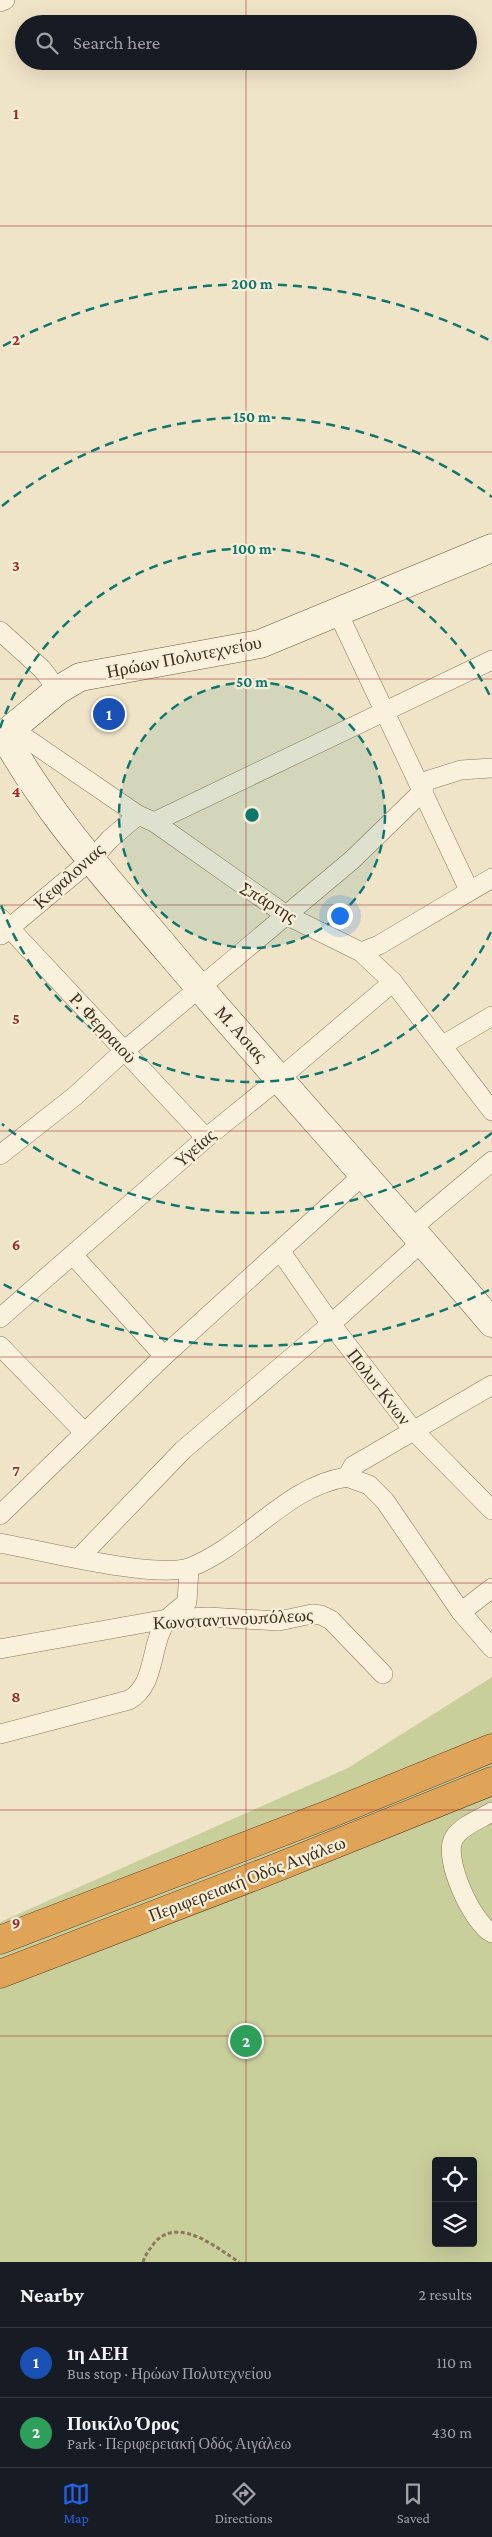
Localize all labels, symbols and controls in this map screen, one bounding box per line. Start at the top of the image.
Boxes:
search box [15,15,477,70]
icon: search [33,29,61,57]
text: Search here [73,32,160,53]
text: 1 [13,105,19,122]
text: 200 m [231,276,273,292]
text: 2 [12,331,20,348]
text: 150 m [233,409,271,425]
text: 100 m [232,541,272,557]
text: 3 [12,557,20,574]
street label: Ηρώων Πολυτεχνείου [105,632,263,682]
text: 50 m [236,674,268,690]
pin: 1 [93,695,125,733]
text: 4 [12,783,21,800]
centre of rings [243,806,261,824]
street label: Κεφαλονιας [30,839,108,913]
street label: Σπάρτης [237,877,301,927]
your location [327,903,353,929]
street label: Ρ. Φερραιου [66,989,141,1067]
street label: Μ. Ασιας [211,1002,271,1066]
text: 5 [12,1010,20,1027]
street label: Υγείας [170,1125,220,1171]
text: 6 [12,1236,20,1253]
street label: Πολυτ Κνων [343,1345,415,1429]
text: 7 [12,1462,20,1479]
street label: Κωνσταντινουπόλεως [152,1605,314,1633]
text: 8 [11,1688,21,1705]
street label: Περιφερειακή Οδός Αιγάλεω [146,1832,348,1926]
text: 9 [12,1914,20,1931]
pin: 2 [230,2022,262,2060]
map controls [432,2157,477,2247]
button: locate [432,2157,477,2202]
button: layers [432,2202,477,2247]
text: Nearby [20,2283,84,2307]
text: 2 results [419,2286,472,2303]
text: 1η ΔΕΗ [67,2343,128,2364]
text: 1 [33,2354,39,2371]
text: 110 m [436,2354,472,2371]
text: Bus stop · Ηρώων Πολυτεχνείου [67,2365,271,2382]
text: Ποικίλο Όρος [67,2413,179,2434]
text: 2 [32,2424,40,2441]
text: 430 m [431,2424,472,2441]
text: Park · Περιφερειακή Οδός Αιγάλεω [67,2435,291,2452]
tab: Map [62,2480,90,2526]
tab: Directions [215,2480,273,2526]
tab: Saved [397,2480,430,2526]

